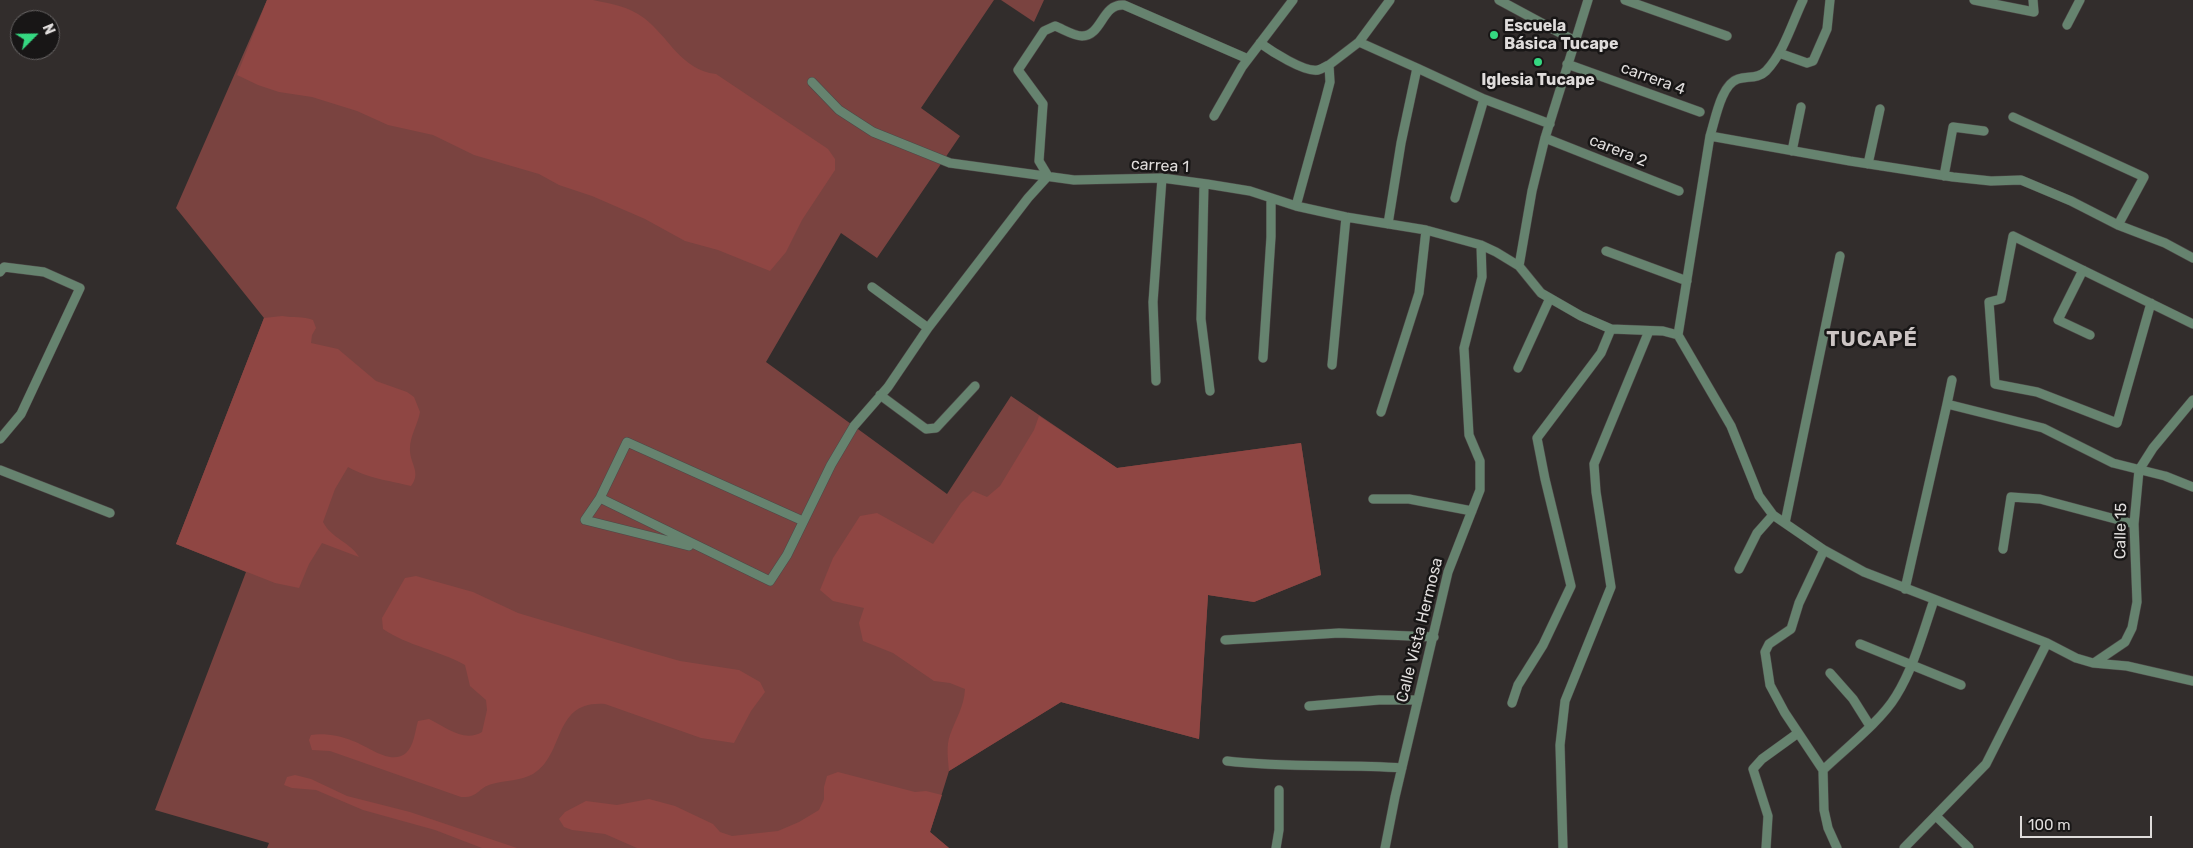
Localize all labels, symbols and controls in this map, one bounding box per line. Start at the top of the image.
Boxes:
north arrow [10,10,60,60]
place label: Escuela Básica Tucape [1504,16,1618,54]
text: N [39,21,58,37]
marker: Escuela Básica Tucape [1488,29,1500,41]
marker: Iglesia Tucape [1532,56,1544,68]
street label: carrera 4 [1618,58,1688,100]
place label: Iglesia Tucape [1481,70,1595,90]
street label: carera 2 [1586,131,1650,171]
street label: carrea 1 [1130,155,1190,177]
district label: TUCAPÉ [1825,327,1919,353]
street label: Calle 15 [2111,503,2131,559]
street label: Calle Vista Hermosa [1393,556,1447,704]
scale bar [2023,806,2156,838]
text: 100 m [2028,816,2070,834]

